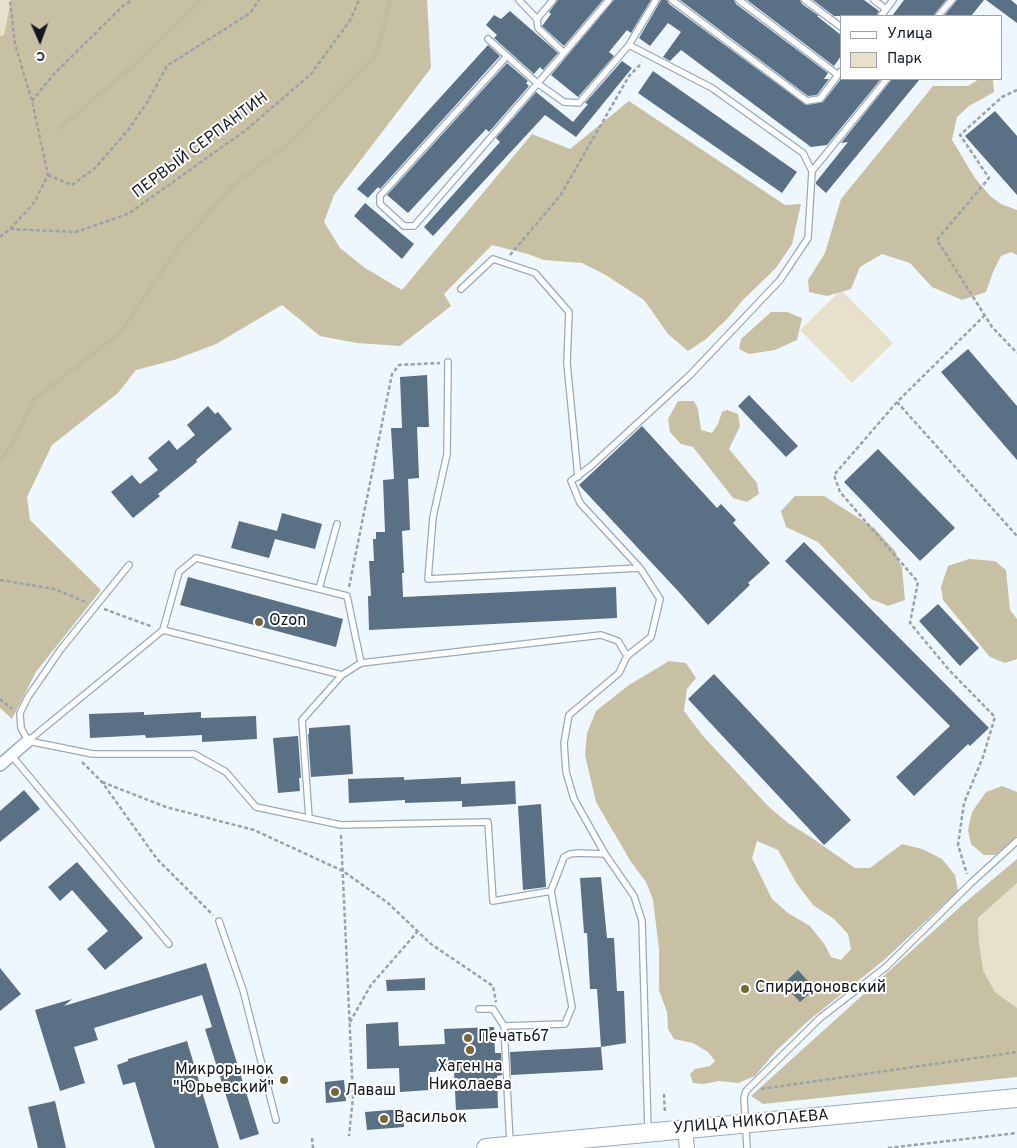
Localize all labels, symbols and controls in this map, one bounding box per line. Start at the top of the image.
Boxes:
north arrow [15,15,65,65]
legend [840,15,1002,80]
text: Улица [887,25,932,44]
text: С [36,47,45,64]
text: Парк [887,50,922,69]
street label: ПЕРВЫЙ СЕРПАНТИН [129,89,273,203]
place label: Ozon [269,612,306,632]
marker: Ozon [253,616,265,628]
place label: Спиридоновский [755,979,886,999]
marker: Спиридоновский [739,983,751,995]
place label: Печать67 [478,1028,549,1048]
marker: Печать67 [462,1032,474,1044]
marker: Хаген на Николаева [464,1044,476,1056]
place label: Хаген на Николаева [428,1058,512,1096]
place label: Микрорынок "Юрьевский" [173,1061,274,1099]
marker: Микрорынок "Юрьевский" [278,1074,290,1086]
place label: Лаваш [345,1082,396,1102]
marker: Лаваш [329,1086,341,1098]
street label: УЛИЦА НИКОЛАЕВА [672,1107,830,1139]
place label: Васильок [394,1109,467,1129]
marker: Васильок [378,1113,390,1125]

